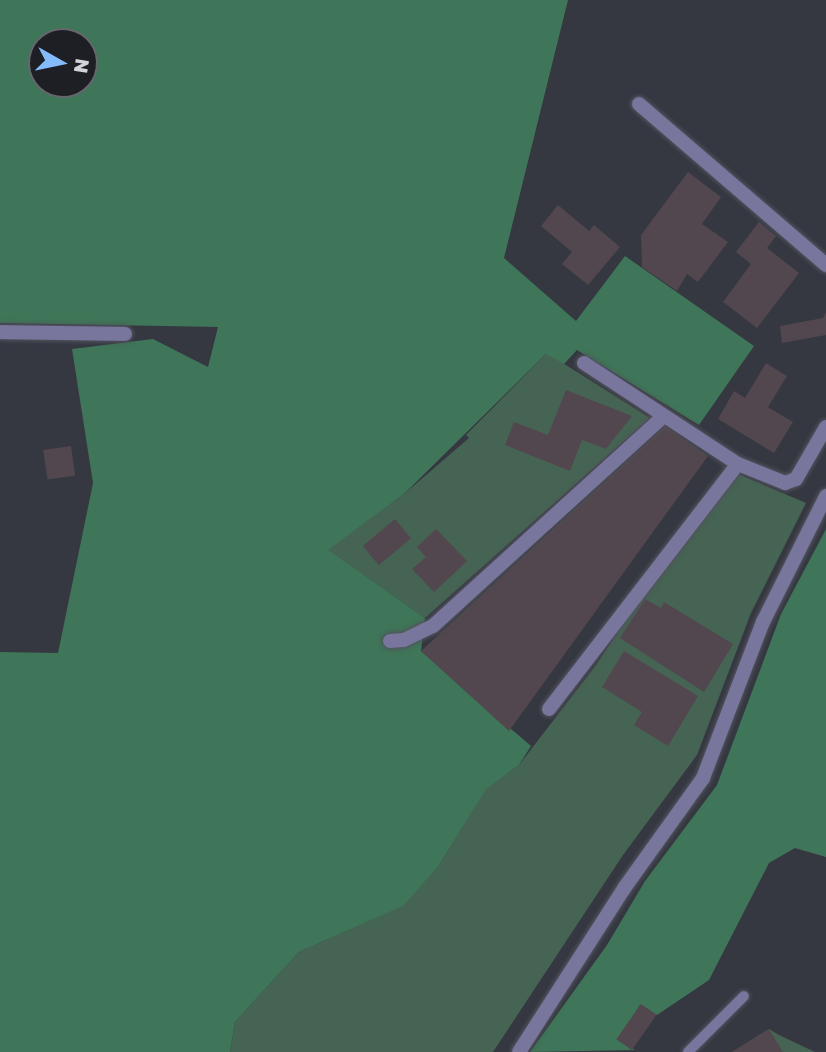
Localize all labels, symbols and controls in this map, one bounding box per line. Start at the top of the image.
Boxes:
north arrow [28,28,98,98]
text: N [70,57,95,75]

